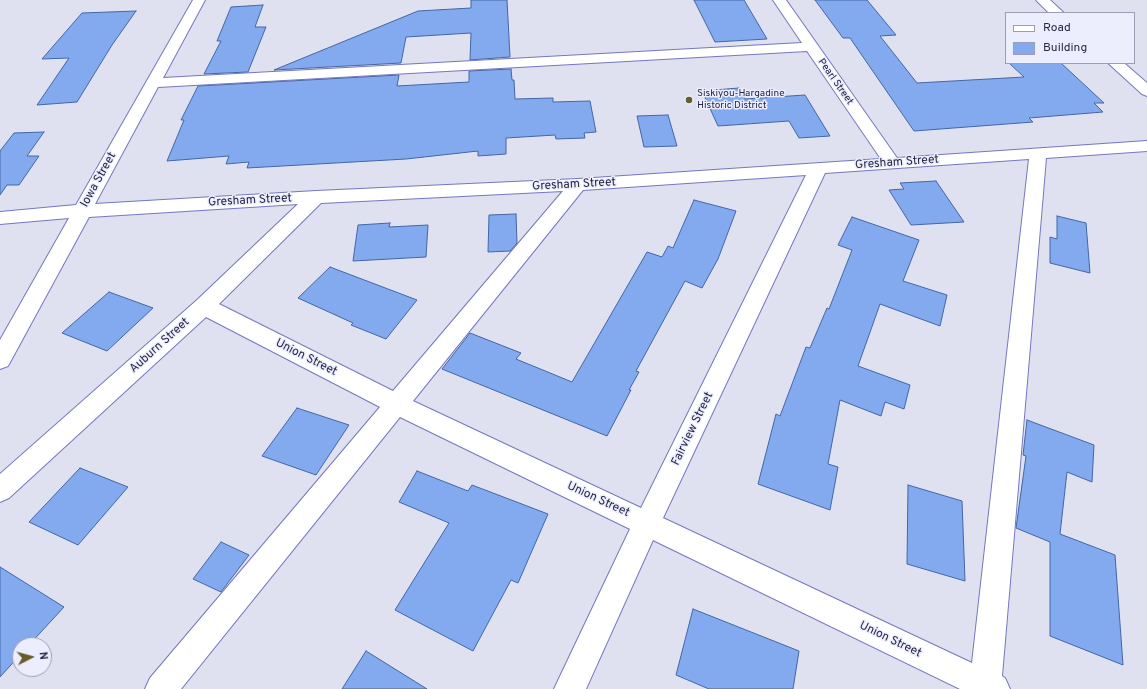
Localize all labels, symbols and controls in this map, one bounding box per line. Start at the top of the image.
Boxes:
legend [1005,12,1135,64]
text: Road [1043,20,1071,36]
text: Building [1043,40,1087,56]
street label: Pearl Street [815,57,855,107]
place label: Siskiyou-Hargadine Historic District [697,88,785,112]
marker: Siskiyou-Hargadine Historic District [684,95,694,105]
street label: Iowa Street [78,150,120,210]
street label: Gresham Street [855,153,939,173]
street label: Gresham Street [532,176,616,194]
street label: Gresham Street [208,192,292,210]
street label: Auburn Street [127,315,193,377]
street label: Union Street [273,336,339,380]
street label: Fairview Street [669,390,717,468]
street label: Union Street [564,479,632,521]
street label: Union Street [857,619,923,661]
north arrow [12,637,52,677]
text: N [36,651,50,661]

